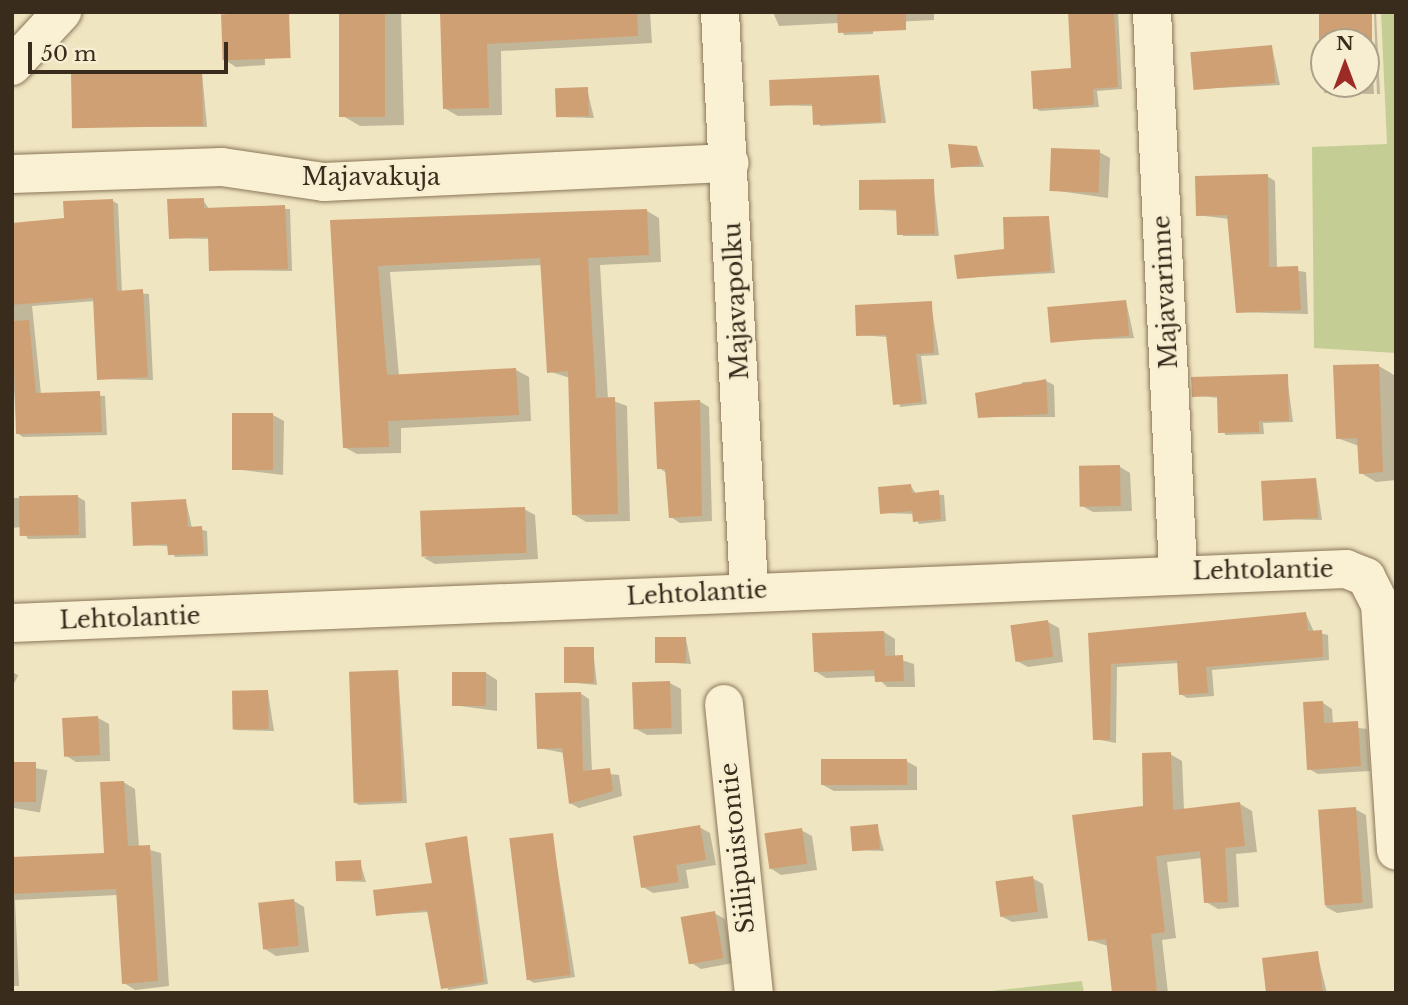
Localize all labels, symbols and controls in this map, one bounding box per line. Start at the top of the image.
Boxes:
scale bar [32,28,231,72]
north arrow [1310,28,1380,98]
text: N [1336,32,1354,55]
text: 50 m [41,41,96,67]
street label: Majavakuja [302,163,440,191]
street label: Majavarinne [1147,214,1183,370]
street label: Majavapolku [717,221,755,381]
street label: Lehtolantie [1192,554,1334,586]
street label: Lehtolantie [626,575,768,611]
street label: Lehtolantie [59,601,201,635]
street label: Siilipuistontie [714,761,760,935]

